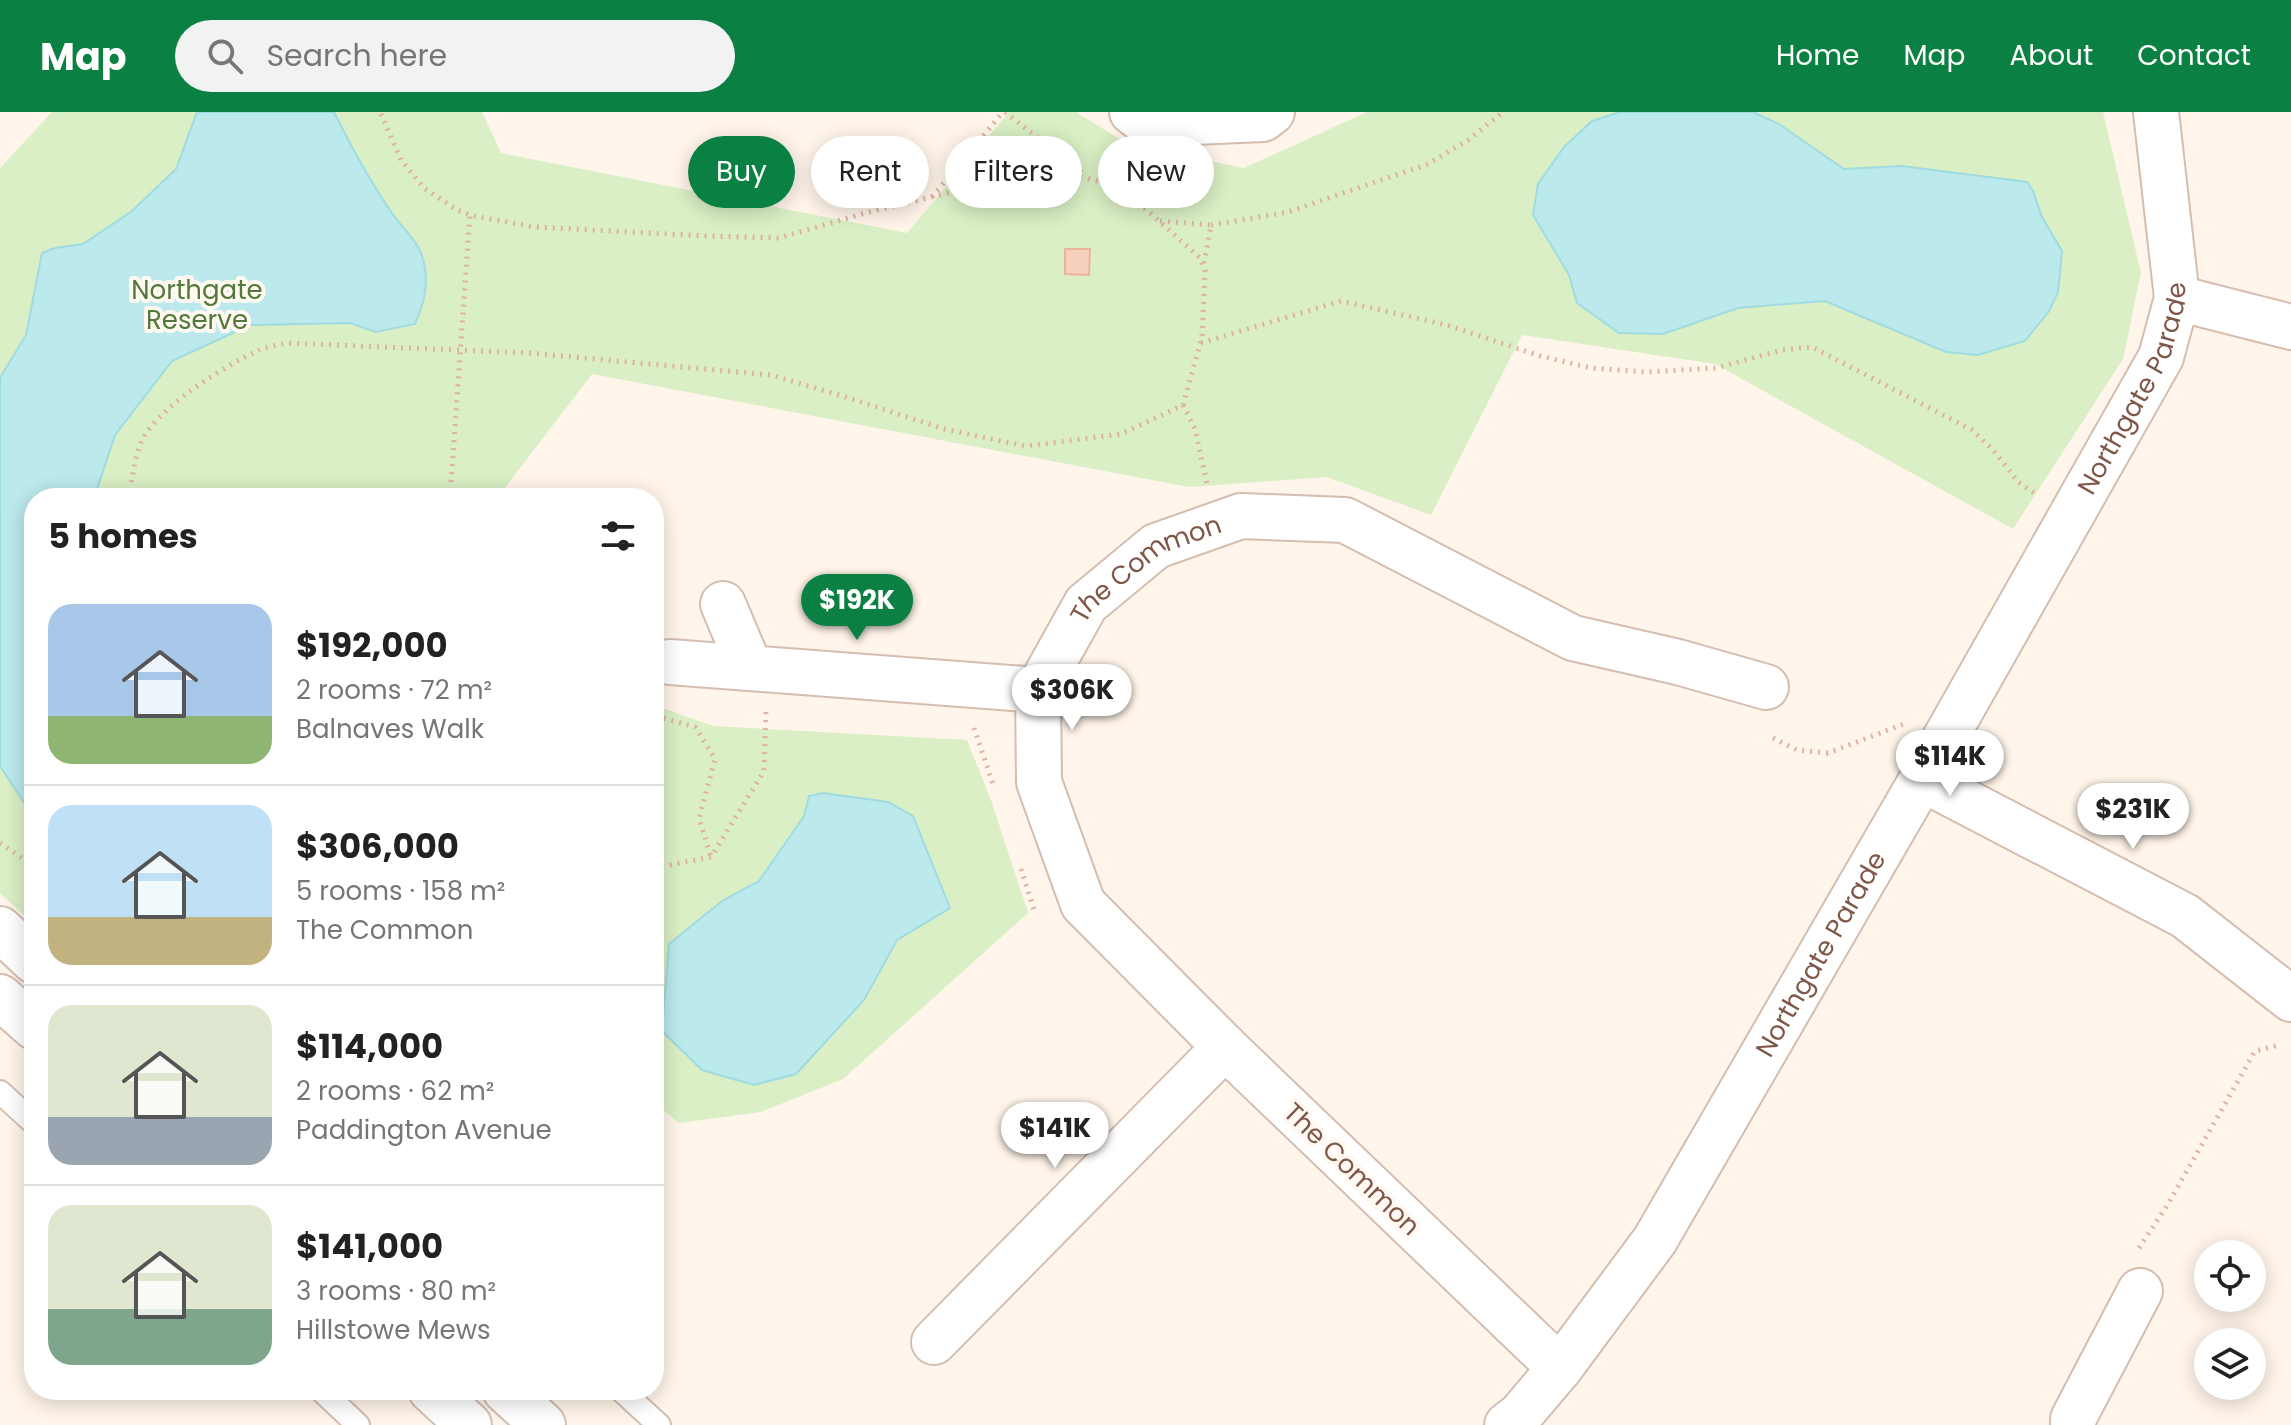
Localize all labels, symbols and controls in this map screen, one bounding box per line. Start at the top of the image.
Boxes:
search box [175,20,735,92]
text: Map [40,30,127,83]
icon: search [203,34,247,78]
text: Search here [267,34,447,77]
text: Home [1776,36,1859,75]
text: Map [1903,36,1965,75]
text: About [2009,36,2093,75]
text: Contact [2137,36,2251,75]
chip: Buy [688,136,795,208]
chip: Rent [811,136,929,208]
chip: Filters [945,136,1082,208]
chip: New [1098,136,1214,208]
park label: Northgate Reserve [131,272,263,338]
street label: Northgate Parade [2069,280,2195,501]
street label: The Common [1061,506,1226,629]
text: 5 homes [48,512,198,560]
icon: filters [596,514,640,558]
pin: $192K [801,574,913,642]
text: $192K [819,582,895,618]
text: $192,000 [296,621,448,669]
icon: home [112,636,208,732]
pin: $306K [1016,664,1128,732]
text: 2 rooms · 72 m² [296,672,492,708]
text: $306K [1030,672,1114,708]
text: Balnaves Walk [296,711,484,747]
pin: $114K [1894,730,2006,798]
text: $114K [1914,738,1986,774]
pin: $231K [2077,783,2189,851]
text: $231K [2095,791,2171,827]
text: $306,000 [296,822,459,870]
icon: home [112,837,208,933]
street label: Northgate Parade [1747,845,1894,1063]
text: 5 rooms · 158 m² [296,873,505,909]
text: The Common [296,912,473,948]
text: $114,000 [296,1022,443,1070]
icon: home [112,1037,208,1133]
text: 2 rooms · 62 m² [296,1073,494,1109]
street label: The Common [1276,1094,1428,1244]
pin: $141K [999,1102,1111,1170]
text: $141K [1019,1110,1091,1146]
text: Paddington Avenue [296,1112,552,1148]
text: $141,000 [296,1222,443,1270]
icon: home [112,1237,208,1333]
map controls [2194,1240,2266,1400]
button: locate [2194,1240,2266,1312]
text: 3 rooms · 80 m² [296,1273,496,1309]
text: Hillstowe Mews [296,1312,491,1348]
button: layers [2194,1328,2266,1400]

